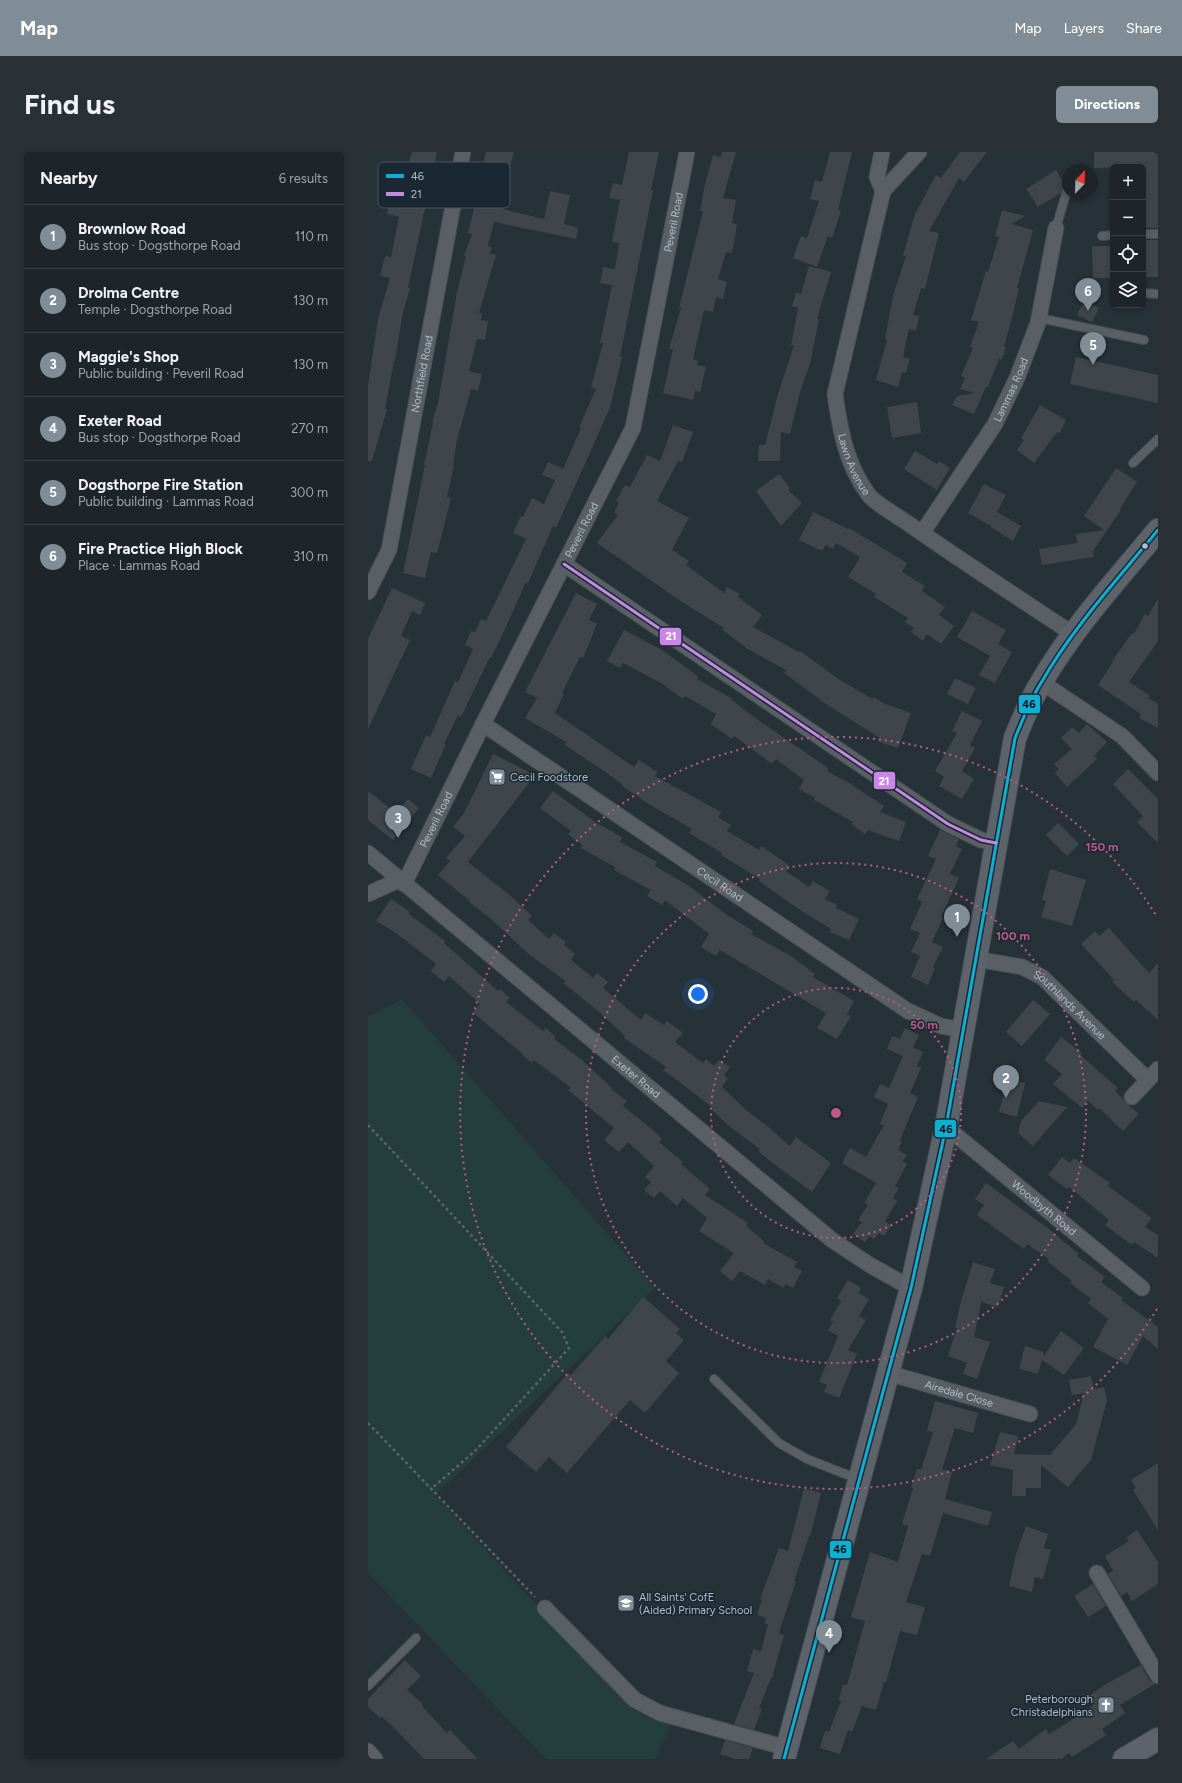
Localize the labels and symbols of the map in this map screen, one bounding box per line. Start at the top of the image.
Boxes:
legend [378,162,510,208]
north arrow [1062,164,1098,200]
text: 46 [411,170,424,183]
text: 21 [411,188,422,201]
street label: Peveril Road [661,191,685,253]
pin: 6 [1075,278,1101,311]
pin: 5 [1080,332,1106,365]
street label: Northfield Road [408,334,435,414]
street label: Lammas Road [991,356,1031,424]
street label: Lawn Avenue [836,432,873,498]
street label: Peveril Road [562,500,601,560]
unlabelled marker [1140,541,1150,551]
line badge: 21 [659,627,682,646]
text: 21 [665,630,677,643]
line badge: 46 [1018,694,1041,714]
text: 46 [1022,698,1036,711]
supermarket icon: Cecil Foodstore [487,767,507,787]
place label: Cecil Foodstore [510,771,588,784]
line badge: 21 [873,771,896,790]
text: 21 [878,775,890,788]
street label: Peveril Road [417,789,455,849]
pin: 3 [385,805,411,838]
text: 150 m [1085,840,1119,854]
street label: Cecil Road [694,864,746,904]
pin: 1 [944,904,970,937]
text: 100 m [996,929,1030,943]
street label: Southlands Avenue [1031,967,1109,1042]
your location [688,984,708,1004]
text: 50 m [910,1018,938,1032]
street label: Exeter Road [609,1052,663,1101]
pin: 2 [993,1065,1019,1098]
centre of rings [829,1106,843,1120]
line badge: 46 [934,1119,957,1138]
text: 46 [939,1123,953,1136]
street label: Woodbyth Road [1009,1177,1079,1238]
street label: Airedale Close [923,1377,995,1410]
line badge: 46 [829,1540,852,1559]
text: 46 [833,1543,847,1556]
place label: All Saints' CofE (Aided) Primary School [639,1591,752,1617]
school or university icon: All Saints' CofE (Aided) Primary School [616,1593,636,1613]
pin: 4 [816,1620,842,1653]
place label: Peterborough Christadelphians [1011,1693,1093,1719]
church icon: Peterborough Christadelphians [1096,1695,1116,1715]

